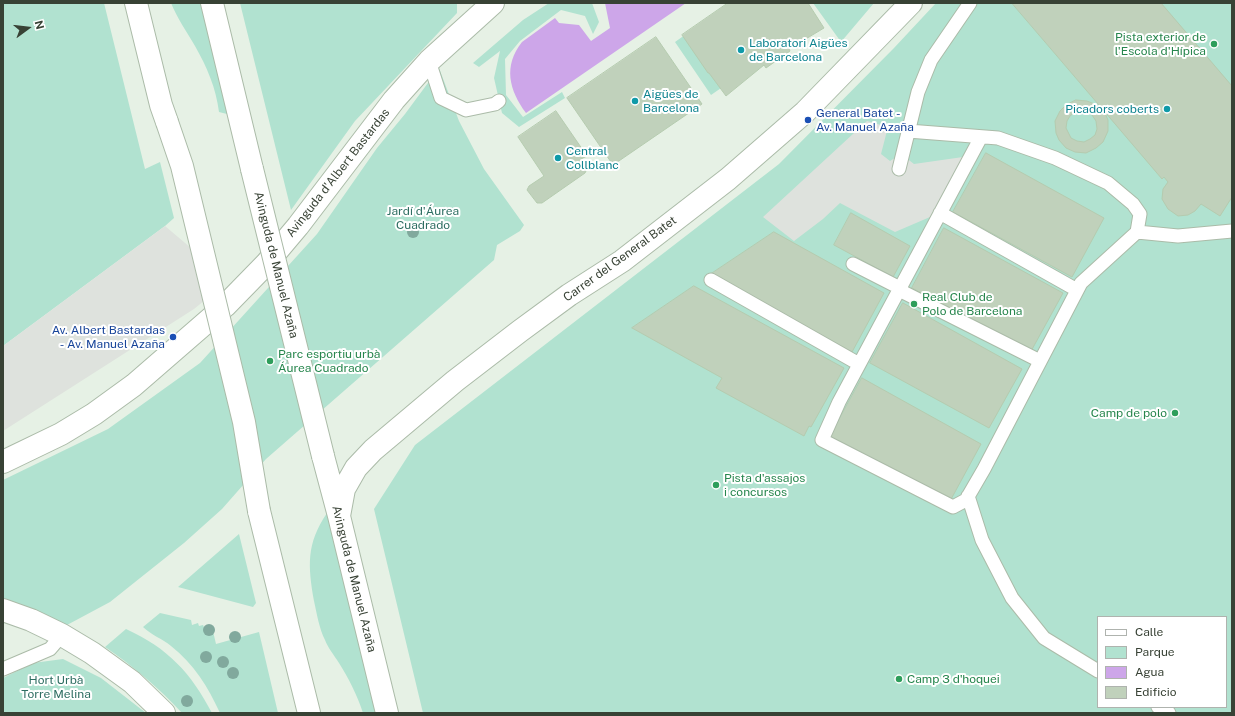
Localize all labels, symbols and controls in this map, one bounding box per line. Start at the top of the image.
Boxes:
north arrow [8,8,48,48]
text: N [33,19,46,31]
place label: Pista exterior de l'Escola d'Hípica [1115,30,1206,58]
place label: Laboratori Aigües de Barcelona [749,36,848,64]
marker: Pista exterior de l'Escola d'Hípica [1209,39,1219,49]
marker: Laboratori Aigües de Barcelona [736,45,746,55]
place label: Aigües de Barcelona [643,87,699,115]
marker: Aigües de Barcelona [630,96,640,106]
place label: Picadors coberts [1065,102,1159,116]
marker: Picadors coberts [1162,104,1172,114]
street label: Avinguda d'Albert Bastardas [283,106,393,240]
place label: General Batet - Av. Manuel Azaña [816,106,914,134]
marker: General Batet - Av. Manuel Azaña [803,115,813,125]
place label: Central Collblanc [566,144,619,172]
marker: Central Collblanc [553,153,563,163]
street label: Avinguda de Manuel Azaña [251,190,301,340]
park label: Jardí d'Áurea Cuadrado [387,204,459,232]
street label: Carrer del General Batet [561,213,679,305]
place label: Real Club de Polo de Barcelona [922,290,1022,318]
marker: Real Club de Polo de Barcelona [909,299,919,309]
place label: Av. Albert Bastardas - Av. Manuel Azaña [52,323,165,351]
marker: Av. Albert Bastardas - Av. Manuel Azaña [168,332,178,342]
place label: Parc esportiu urbà Áurea Cuadrado [278,347,380,375]
marker: Parc esportiu urbà Áurea Cuadrado [265,356,275,366]
place label: Camp de polo [1091,406,1167,420]
marker: Camp de polo [1170,408,1180,418]
place label: Pista d'assajos i concursos [724,471,805,499]
marker: Pista d'assajos i concursos [711,480,721,490]
street label: Avinguda de Manuel Azaña [329,504,379,654]
legend [1097,616,1227,708]
text: Calle [1135,625,1163,639]
text: Parque [1135,645,1175,659]
text: Agua [1135,665,1164,679]
place label: Camp 3 d'hoquei [907,672,1000,686]
park label: Hort Urbà Torre Melina [21,673,91,701]
marker: Camp 3 d'hoquei [894,674,904,684]
text: Edificio [1135,685,1177,699]

